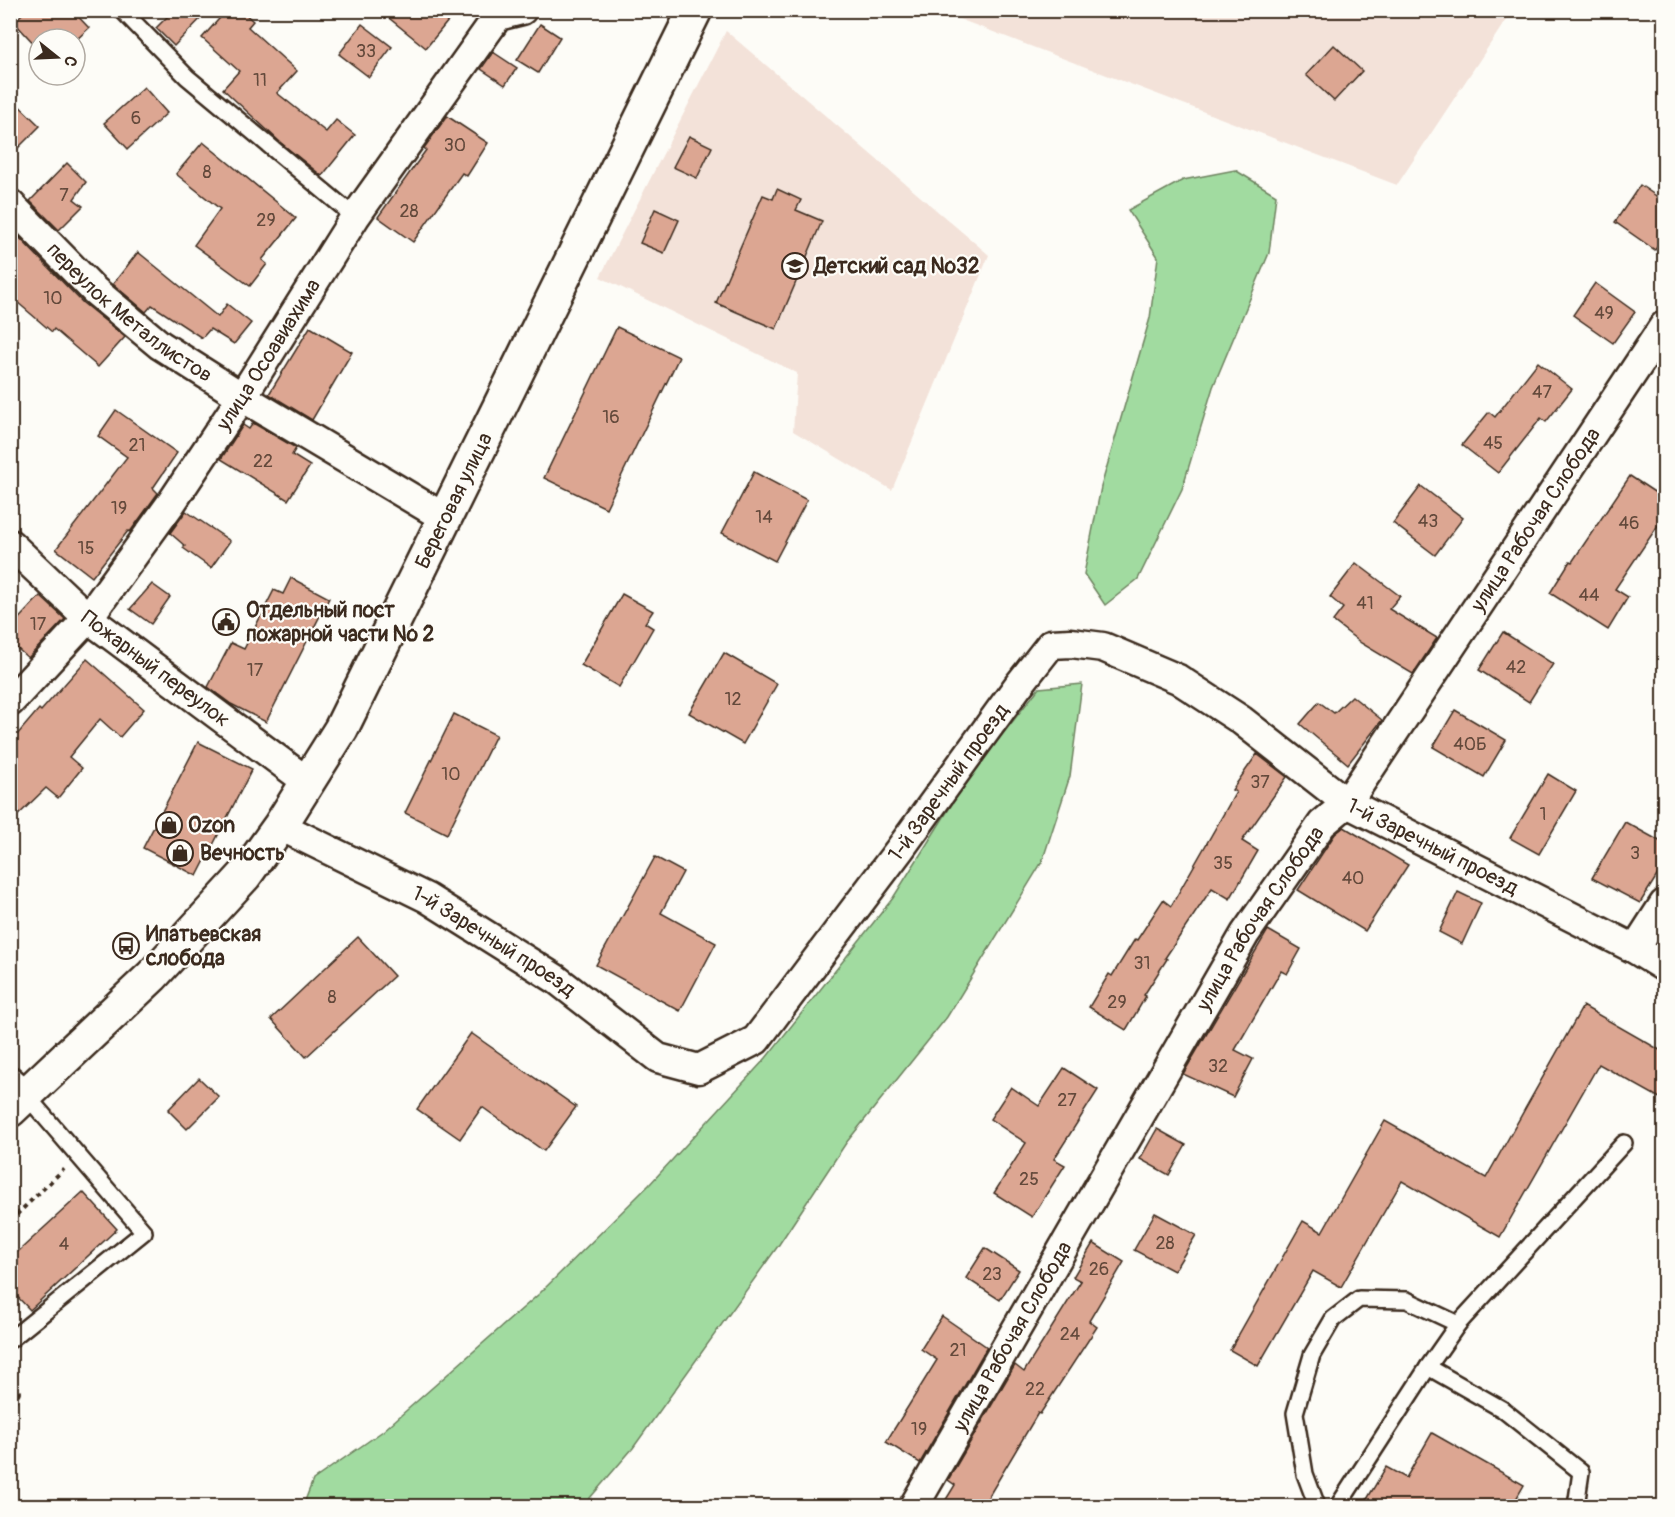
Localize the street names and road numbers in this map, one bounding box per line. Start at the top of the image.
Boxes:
street label: переулок Металлистов [41,236,218,388]
street label: улица Осоавиахима [209,273,326,437]
street label: улица Рабочая Слобода [1464,422,1606,618]
street label: Береговая улица [409,428,498,573]
street label: Пожарный переулок [76,604,236,733]
street label: 1-й Заречный проезд [882,698,1015,867]
street label: 1-й Заречный проезд [1342,792,1523,901]
street label: улица Рабочая Слобода [1189,821,1330,1017]
street label: 1-й Заречный проезд [408,879,581,1003]
street label: улица Рабочая Слобода [946,1236,1078,1437]

